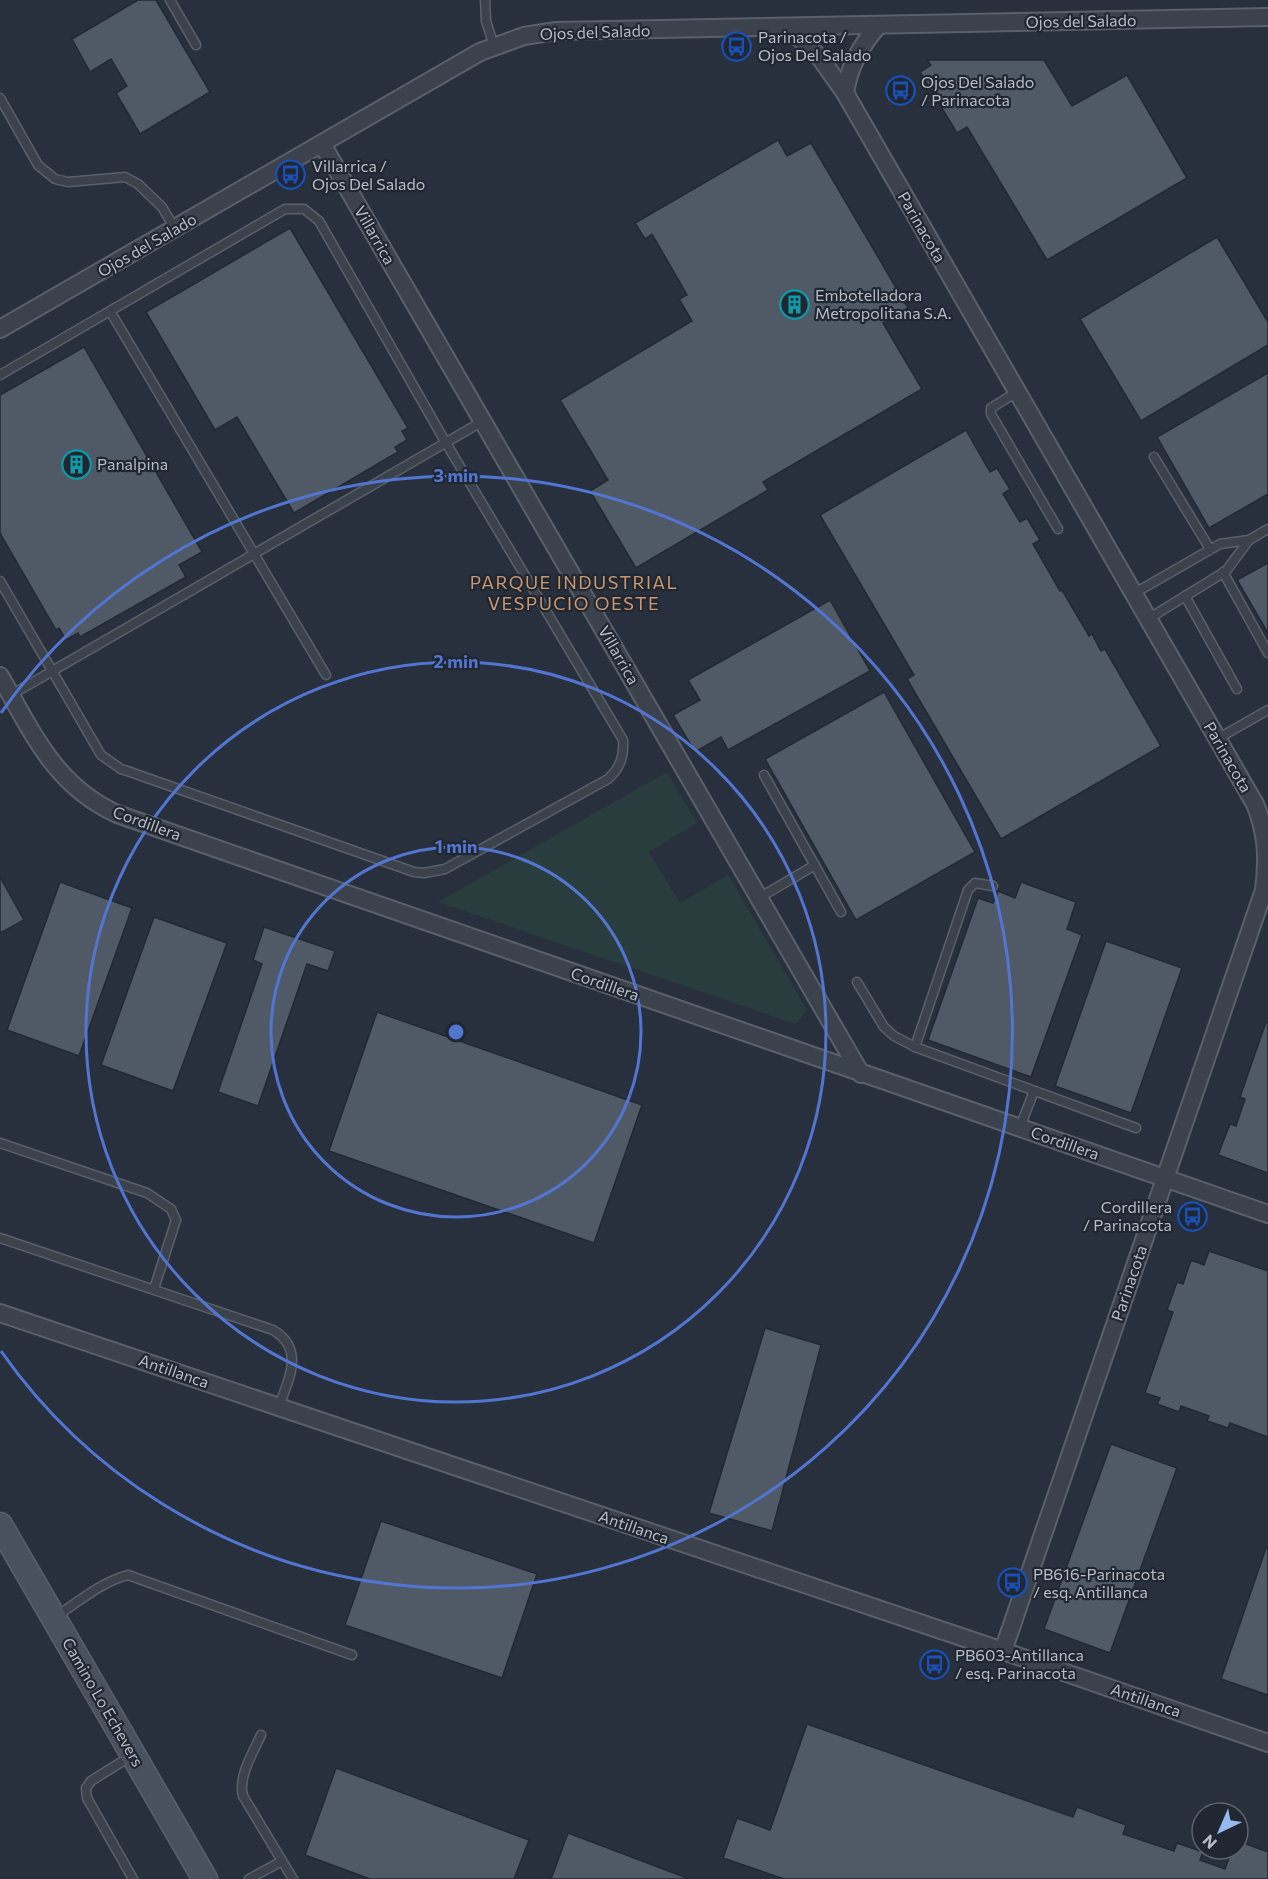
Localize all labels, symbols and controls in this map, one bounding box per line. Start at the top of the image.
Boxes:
street label: Ojos del Salado [1025,10,1136,31]
street label: Ojos del Salado [539,20,651,43]
place label: Parinacota / Ojos Del Salado [758,27,871,64]
bus stop icon: Parinacota / Ojos Del Salado [721,30,753,62]
place label: Ojos Del Salado / Parinacota [921,72,1034,109]
bus stop icon: Ojos Del Salado / Parinacota [884,75,916,107]
place label: Villarrica / Ojos Del Salado [312,156,425,193]
bus stop icon: Villarrica / Ojos Del Salado [275,159,307,191]
street label: Parinacota [895,188,950,266]
street label: Villarrica [351,202,400,268]
street label: Ojos del Salado [94,209,199,280]
place label: Embotelladora Metropolitana S.A. [815,285,952,322]
building icon: Embotelladora Metropolitana S.A. [778,288,810,320]
building icon: Panalpina [60,448,92,480]
place label: Panalpina [97,454,168,473]
text: 3 min [433,464,479,486]
district label: PARQUE INDUSTRIAL VESPUCIO OESTE [470,571,678,614]
street label: Villarrica [595,622,644,688]
text: 2 min [434,650,478,672]
street label: Parinacota [1201,718,1256,796]
street label: Cordillera [110,801,184,844]
text: 1 min [435,835,477,857]
street label: Cordillera [568,963,642,1004]
centre of rings [446,1022,466,1042]
street label: Cordillera [1028,1122,1102,1163]
place label: Cordillera / Parinacota [1083,1197,1172,1234]
bus stop icon: Cordillera / Parinacota [1177,1200,1209,1232]
street label: Parinacota [1107,1243,1150,1323]
street label: Antillanca [137,1350,212,1391]
street label: Antillanca [597,1506,672,1547]
place label: PB616-Parinacota / esq. Antillanca [1033,1564,1165,1601]
bus stop icon: PB616-Parinacota / esq. Antillanca [996,1567,1028,1599]
street label: Camino Lo Echevers [59,1634,148,1770]
place label: PB603-Antillanca / esq. Parinacota [955,1645,1084,1682]
bus stop icon: PB603-Antillanca / esq. Parinacota [918,1648,950,1680]
street label: Antillanca [1109,1679,1184,1720]
north arrow [1190,1801,1250,1861]
text: N [1198,1831,1220,1853]

